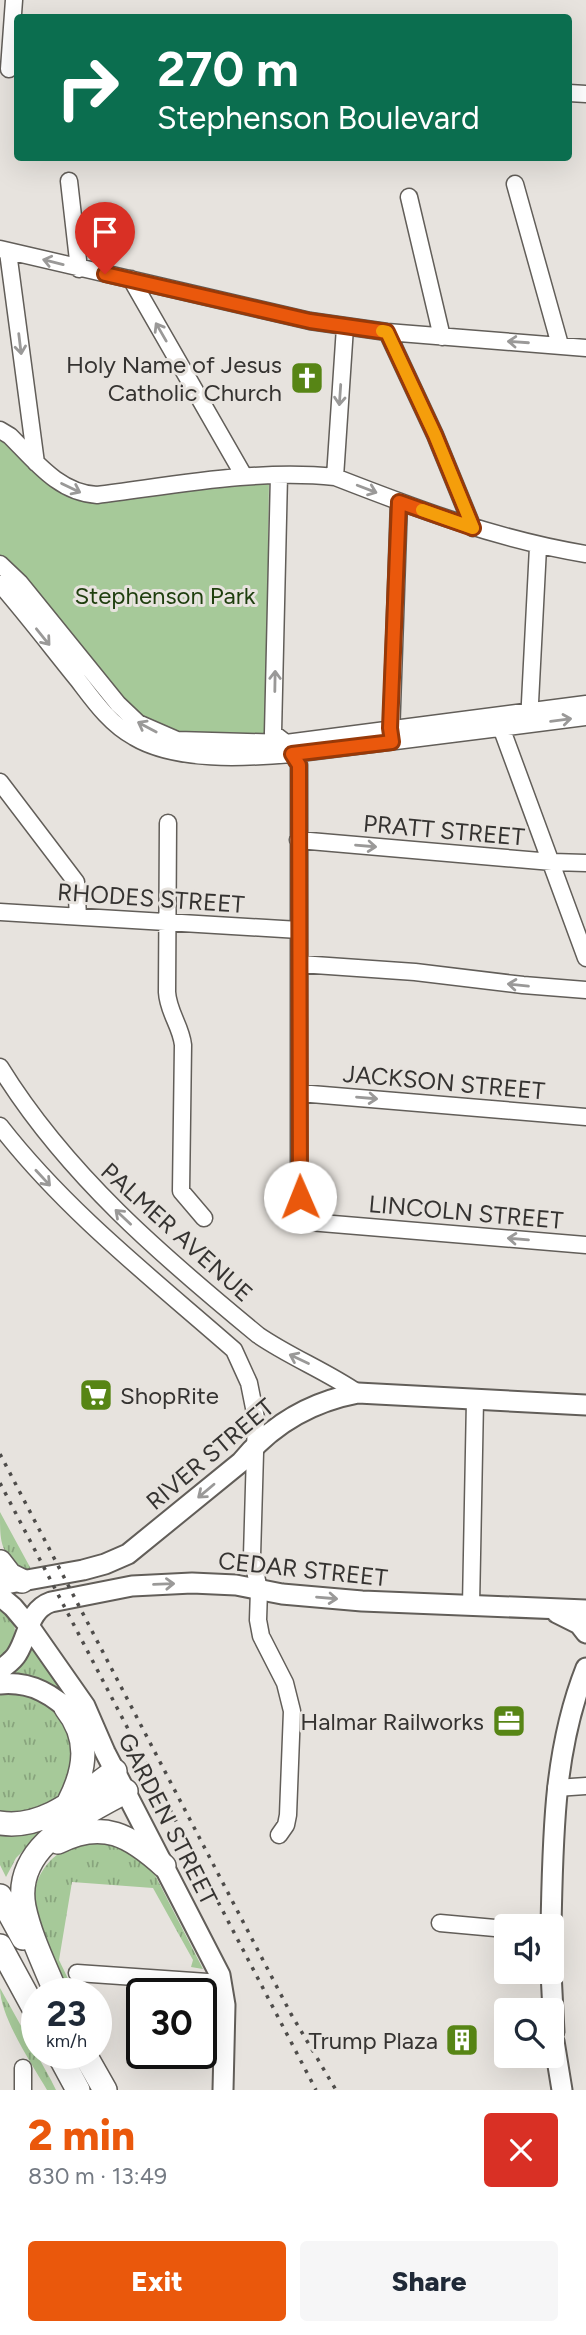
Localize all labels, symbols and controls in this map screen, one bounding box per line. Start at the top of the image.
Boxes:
text: 270 m [157,39,299,98]
icon: right [42,42,133,133]
text: Stephenson Boulevard [157,99,480,137]
pin [75,202,135,274]
icon: arrive [86,213,124,251]
one-way arrow [42,255,65,269]
one-way arrow [154,322,168,342]
one-way arrow [14,332,27,354]
one-way arrow [507,335,530,348]
place label: Holy Name of Jesus Catholic Church [66,350,282,407]
church icon: Holy Name of Jesus Catholic Church [288,359,326,397]
one-way arrow [333,383,346,406]
one-way arrow [60,482,81,496]
one-way arrow [356,484,378,497]
park label: Stephenson Park [75,581,256,610]
one-way arrow [35,627,51,645]
one-way arrow [268,670,281,693]
one-way arrow [550,714,572,727]
one-way arrow [138,720,158,734]
street label: PRATT STREET [362,808,526,852]
one-way arrow [355,840,377,853]
street label: RHODES STREET [56,877,246,919]
one-way arrow [507,978,530,991]
street label: JACKSON STREET [342,1059,546,1105]
one-way arrow [355,1092,378,1105]
street label: PALMER AVENUE [95,1156,259,1308]
position arrow [263,1160,337,1234]
one-way arrow [35,1169,52,1186]
street label: LINCOLN STREET [368,1189,564,1235]
one-way arrow [115,1208,132,1225]
one-way arrow [507,1232,530,1245]
one-way arrow [289,1352,310,1365]
supermarket icon: ShopRite [77,1376,115,1414]
place label: ShopRite [120,1381,219,1410]
street label: RIVER STREET [140,1392,280,1516]
one-way arrow [198,1483,216,1499]
street label: CEDAR STREET [217,1546,389,1592]
one-way arrow [153,1577,176,1590]
one-way arrow [315,1592,338,1605]
office icon: Halmar Railworks [490,1702,528,1740]
place label: Halmar Railworks [300,1707,484,1736]
street label: GARDEN STREET [112,1728,224,1910]
map controls [494,1914,564,2068]
button: sound [494,1914,564,1984]
speed limit sign: 30 [126,1978,217,2069]
text: 23 [47,1993,86,2035]
button: search [494,1998,564,2068]
building icon: Trump Plaza [443,2021,481,2059]
place label: Trump Plaza [308,2026,438,2055]
text: km/h [46,2030,87,2052]
text: 2 min [28,2110,135,2161]
button: close [484,2113,558,2187]
text: 830 m · 13:49 [28,2162,167,2190]
button: Exit [28,2241,286,2321]
button: Share [300,2241,558,2321]

